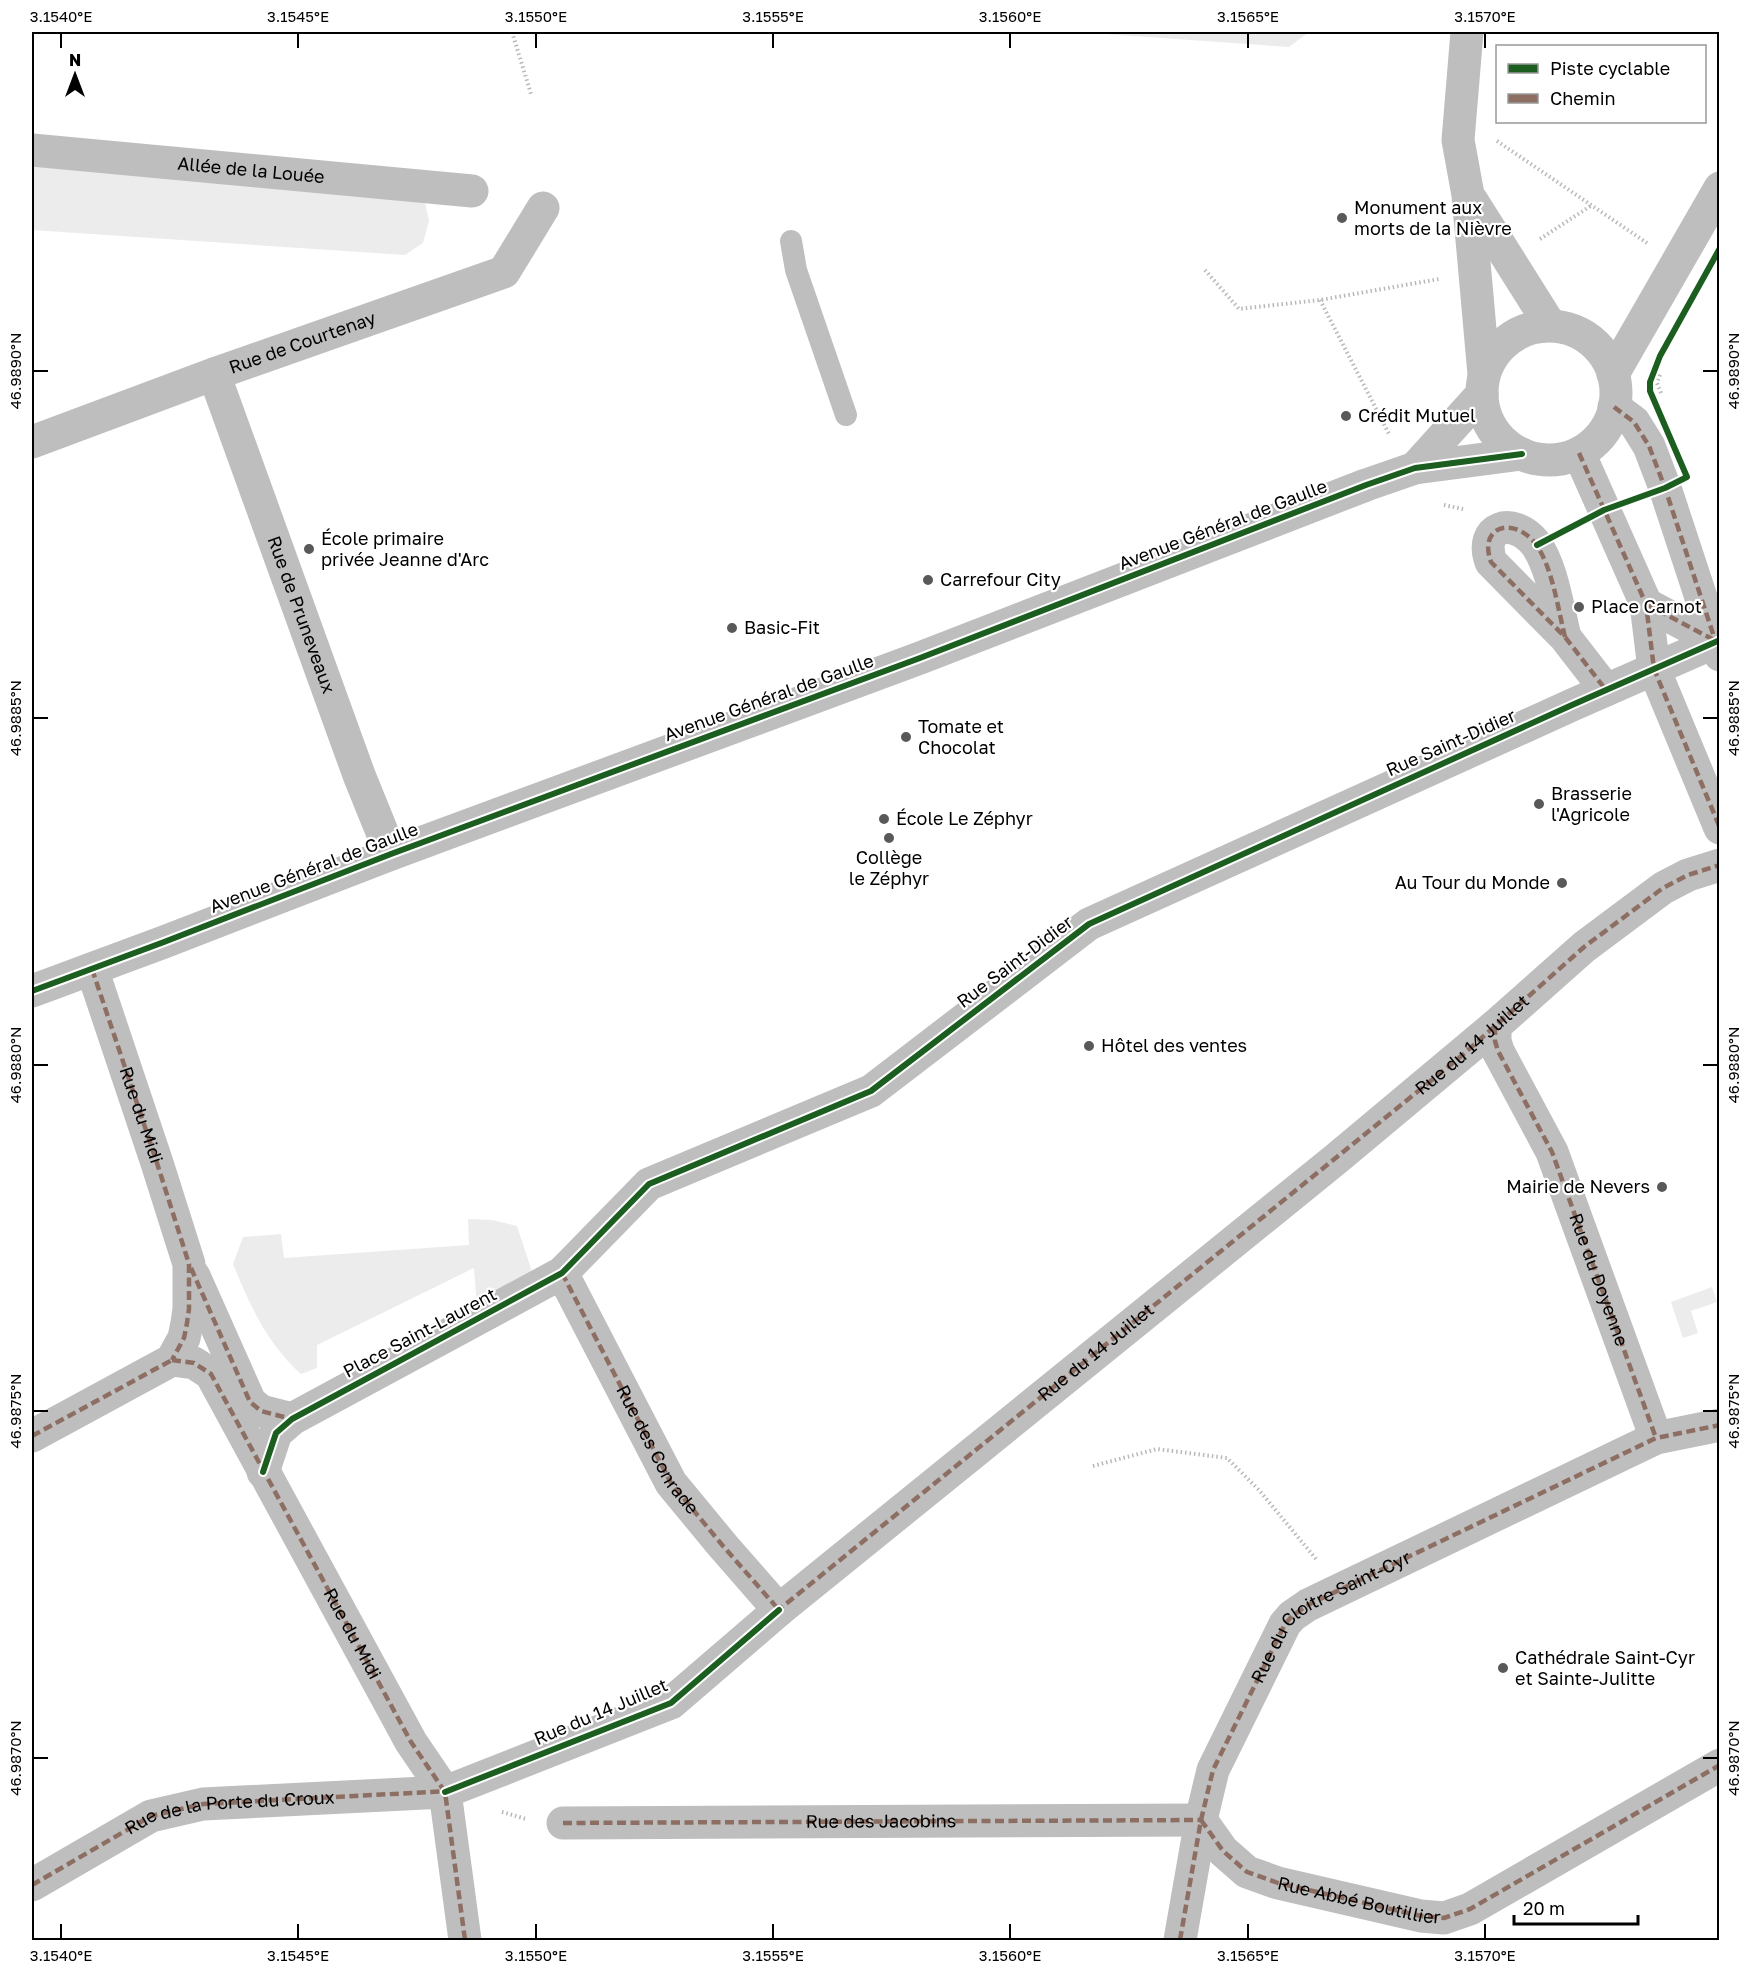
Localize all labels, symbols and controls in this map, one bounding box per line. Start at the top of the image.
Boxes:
text: 3.1540°E [30,7,92,25]
text: 3.1545°E [267,7,329,25]
text: 3.1550°E [505,7,567,25]
text: 3.1555°E [742,7,804,25]
text: 3.1560°E [979,7,1041,25]
text: 3.1565°E [1217,7,1279,25]
text: 3.1570°E [1454,7,1516,25]
north arrow [45,45,105,105]
legend [1496,45,1706,123]
text: N [69,50,81,70]
text: Piste cyclable [1550,57,1670,79]
text: Chemin [1550,87,1616,109]
street label: Allée de la Louée [177,152,326,187]
place label: Monument aux morts de la Nièvre [1354,196,1512,239]
marker: Monument aux morts de la Nièvre [1335,211,1349,225]
street label: Rue de Courtenay [226,306,378,378]
text: 46.9890°N [6,333,24,409]
text: 46.9890°N [1724,333,1742,409]
place label: Crédit Mutuel [1358,404,1476,426]
marker: Crédit Mutuel [1339,409,1353,423]
street label: Avenue Général de Gaulle [1115,474,1330,574]
place label: École primaire privée Jeanne d'Arc [321,527,489,570]
street label: Rue de Pruneveaux [263,533,341,696]
marker: École primaire privée Jeanne d'Arc [302,542,316,556]
place label: Carrefour City [940,568,1061,590]
marker: Carrefour City [921,573,935,587]
place label: Place Carnot [1591,595,1702,617]
marker: Place Carnot [1572,600,1586,614]
place label: Basic-Fit [744,616,820,638]
marker: Basic-Fit [725,621,739,635]
street label: Avenue Général de Gaulle [661,649,876,745]
text: 46.9885°N [6,680,24,756]
text: 46.9885°N [1724,680,1742,756]
street label: Rue Saint-Didier [1382,704,1519,781]
place label: Tomate et Chocolat [918,715,1004,758]
marker: Tomate et Chocolat [899,730,913,744]
place label: Brasserie l'Agricole [1551,782,1632,825]
marker: Brasserie l'Agricole [1532,797,1546,811]
place label: École Le Zéphyr [896,807,1033,829]
marker: École Le Zéphyr [877,812,891,826]
street label: Avenue Général de Gaulle [206,817,421,917]
marker: Collège le Zéphyr [882,831,896,845]
place label: Collège le Zéphyr [849,846,929,889]
place label: Au Tour du Monde [1395,871,1550,893]
marker: Au Tour du Monde [1555,876,1569,890]
street label: Rue Saint-Didier [952,910,1077,1012]
street label: Rue du 14 Juillet [1410,989,1533,1099]
text: 46.9880°N [6,1027,24,1103]
text: 46.9880°N [1724,1027,1742,1103]
place label: Hôtel des ventes [1101,1034,1247,1056]
marker: Hôtel des ventes [1082,1039,1096,1053]
street label: Rue du Midi [115,1064,168,1166]
place label: Mairie de Nevers [1506,1175,1650,1197]
marker: Mairie de Nevers [1655,1180,1669,1194]
street label: Rue du Doyenne [1565,1210,1634,1349]
street label: Place Saint-Laurent [339,1282,500,1382]
street label: Rue du 14 Juillet [1033,1298,1158,1405]
text: 46.9875°N [6,1374,24,1448]
text: 46.9875°N [1724,1374,1742,1448]
street label: Rue des Conrade [612,1381,704,1518]
street label: Rue du Cloitre Saint-Cyr [1246,1546,1414,1686]
street label: Rue du Midi [319,1584,387,1683]
place label: Cathédrale Saint-Cyr et Sainte-Julitte [1515,1646,1695,1689]
marker: Cathédrale Saint-Cyr et Sainte-Julitte [1496,1661,1510,1675]
street label: Rue du 14 Juillet [530,1673,671,1749]
text: 46.9870°N [6,1720,24,1796]
text: 46.9870°N [1724,1720,1742,1796]
street label: Rue de la Porte du Croux [121,1785,335,1839]
street label: Rue des Jacobins [806,1809,956,1832]
street label: Rue Abbé Boutillier [1276,1871,1442,1928]
scale bar [1514,1888,1638,1926]
text: 20 m [1523,1897,1565,1919]
text: 3.1540°E [30,1946,92,1964]
text: 3.1545°E [267,1946,329,1964]
text: 3.1550°E [505,1946,567,1964]
text: 3.1555°E [742,1946,804,1964]
text: 3.1560°E [979,1946,1041,1964]
text: 3.1565°E [1217,1946,1279,1964]
text: 3.1570°E [1454,1946,1516,1964]

